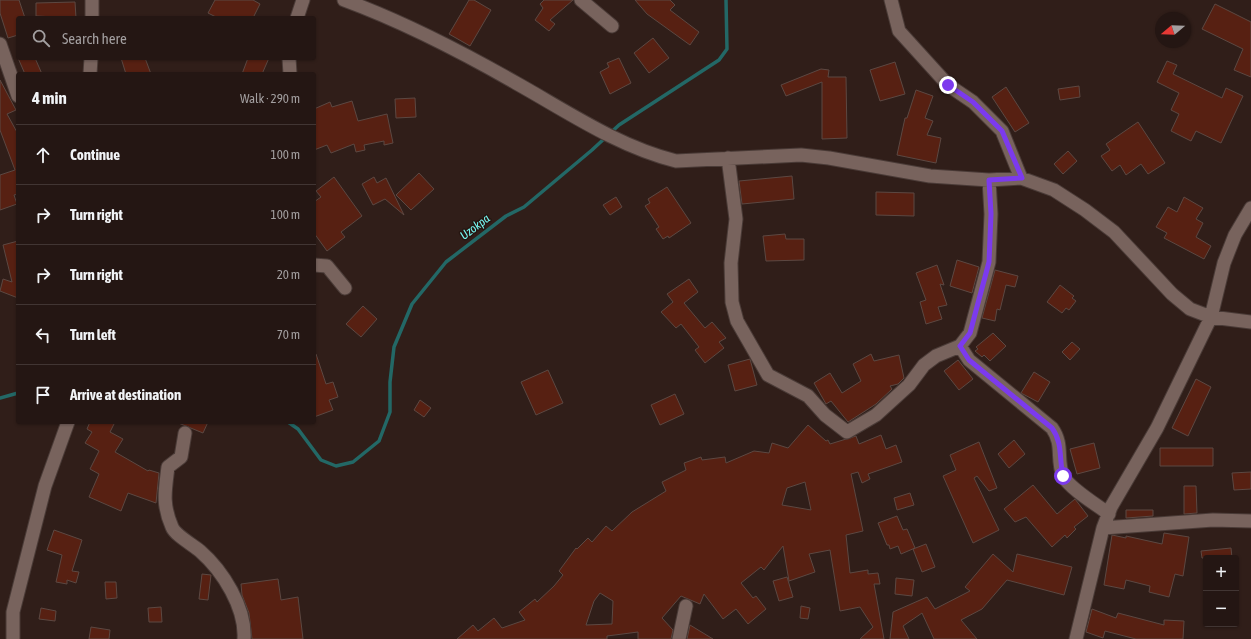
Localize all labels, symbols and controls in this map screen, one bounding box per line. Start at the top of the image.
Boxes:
north arrow [1155,12,1191,48]
search box [16,16,316,60]
icon: search [30,27,52,49]
text: Search here [62,30,127,47]
route end [939,76,957,94]
text: 4 min [32,88,67,108]
text: Walk · 290 m [240,91,300,106]
icon: ahead [32,144,54,166]
text: Continue [70,146,120,163]
text: 100 m [271,147,300,162]
icon: right [32,204,54,226]
text: Turn right [70,206,123,223]
text: 100 m [271,207,300,222]
water label: Uzokpa [457,211,493,243]
icon: right [32,264,54,286]
text: Turn right [70,266,123,283]
text: 20 m [277,267,300,282]
icon: left [32,324,54,346]
text: Turn left [70,326,116,343]
text: 70 m [277,327,300,342]
icon: arrive [32,384,54,406]
text: Arrive at destination [70,386,181,403]
route start [1054,467,1072,485]
map controls [1203,555,1239,627]
button: + [1203,555,1239,591]
button: − [1203,591,1239,627]

